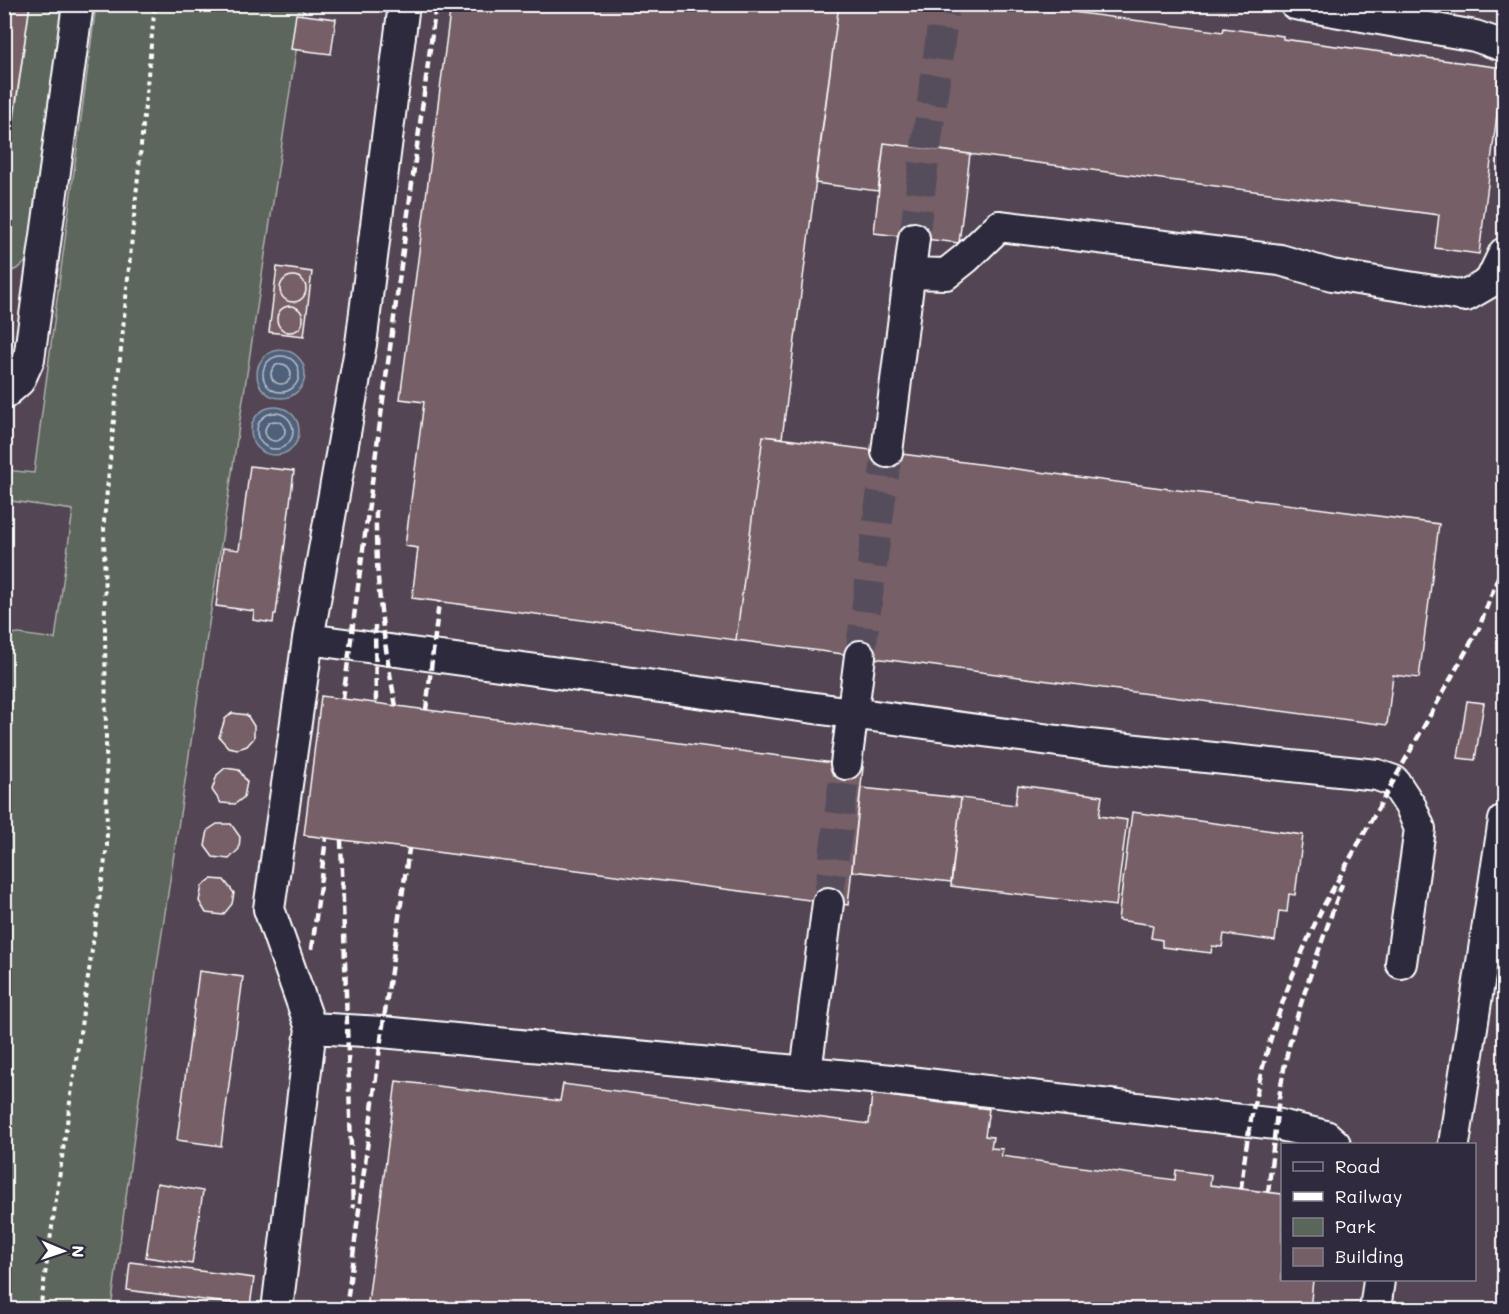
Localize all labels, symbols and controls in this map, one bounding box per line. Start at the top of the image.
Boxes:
legend [1281,1143,1476,1281]
text: Road [1335,1154,1380,1178]
text: Railway [1335,1184,1402,1208]
text: Park [1335,1214,1376,1238]
north arrow [33,1221,93,1281]
text: Building [1335,1244,1403,1268]
text: N [68,1245,89,1258]

